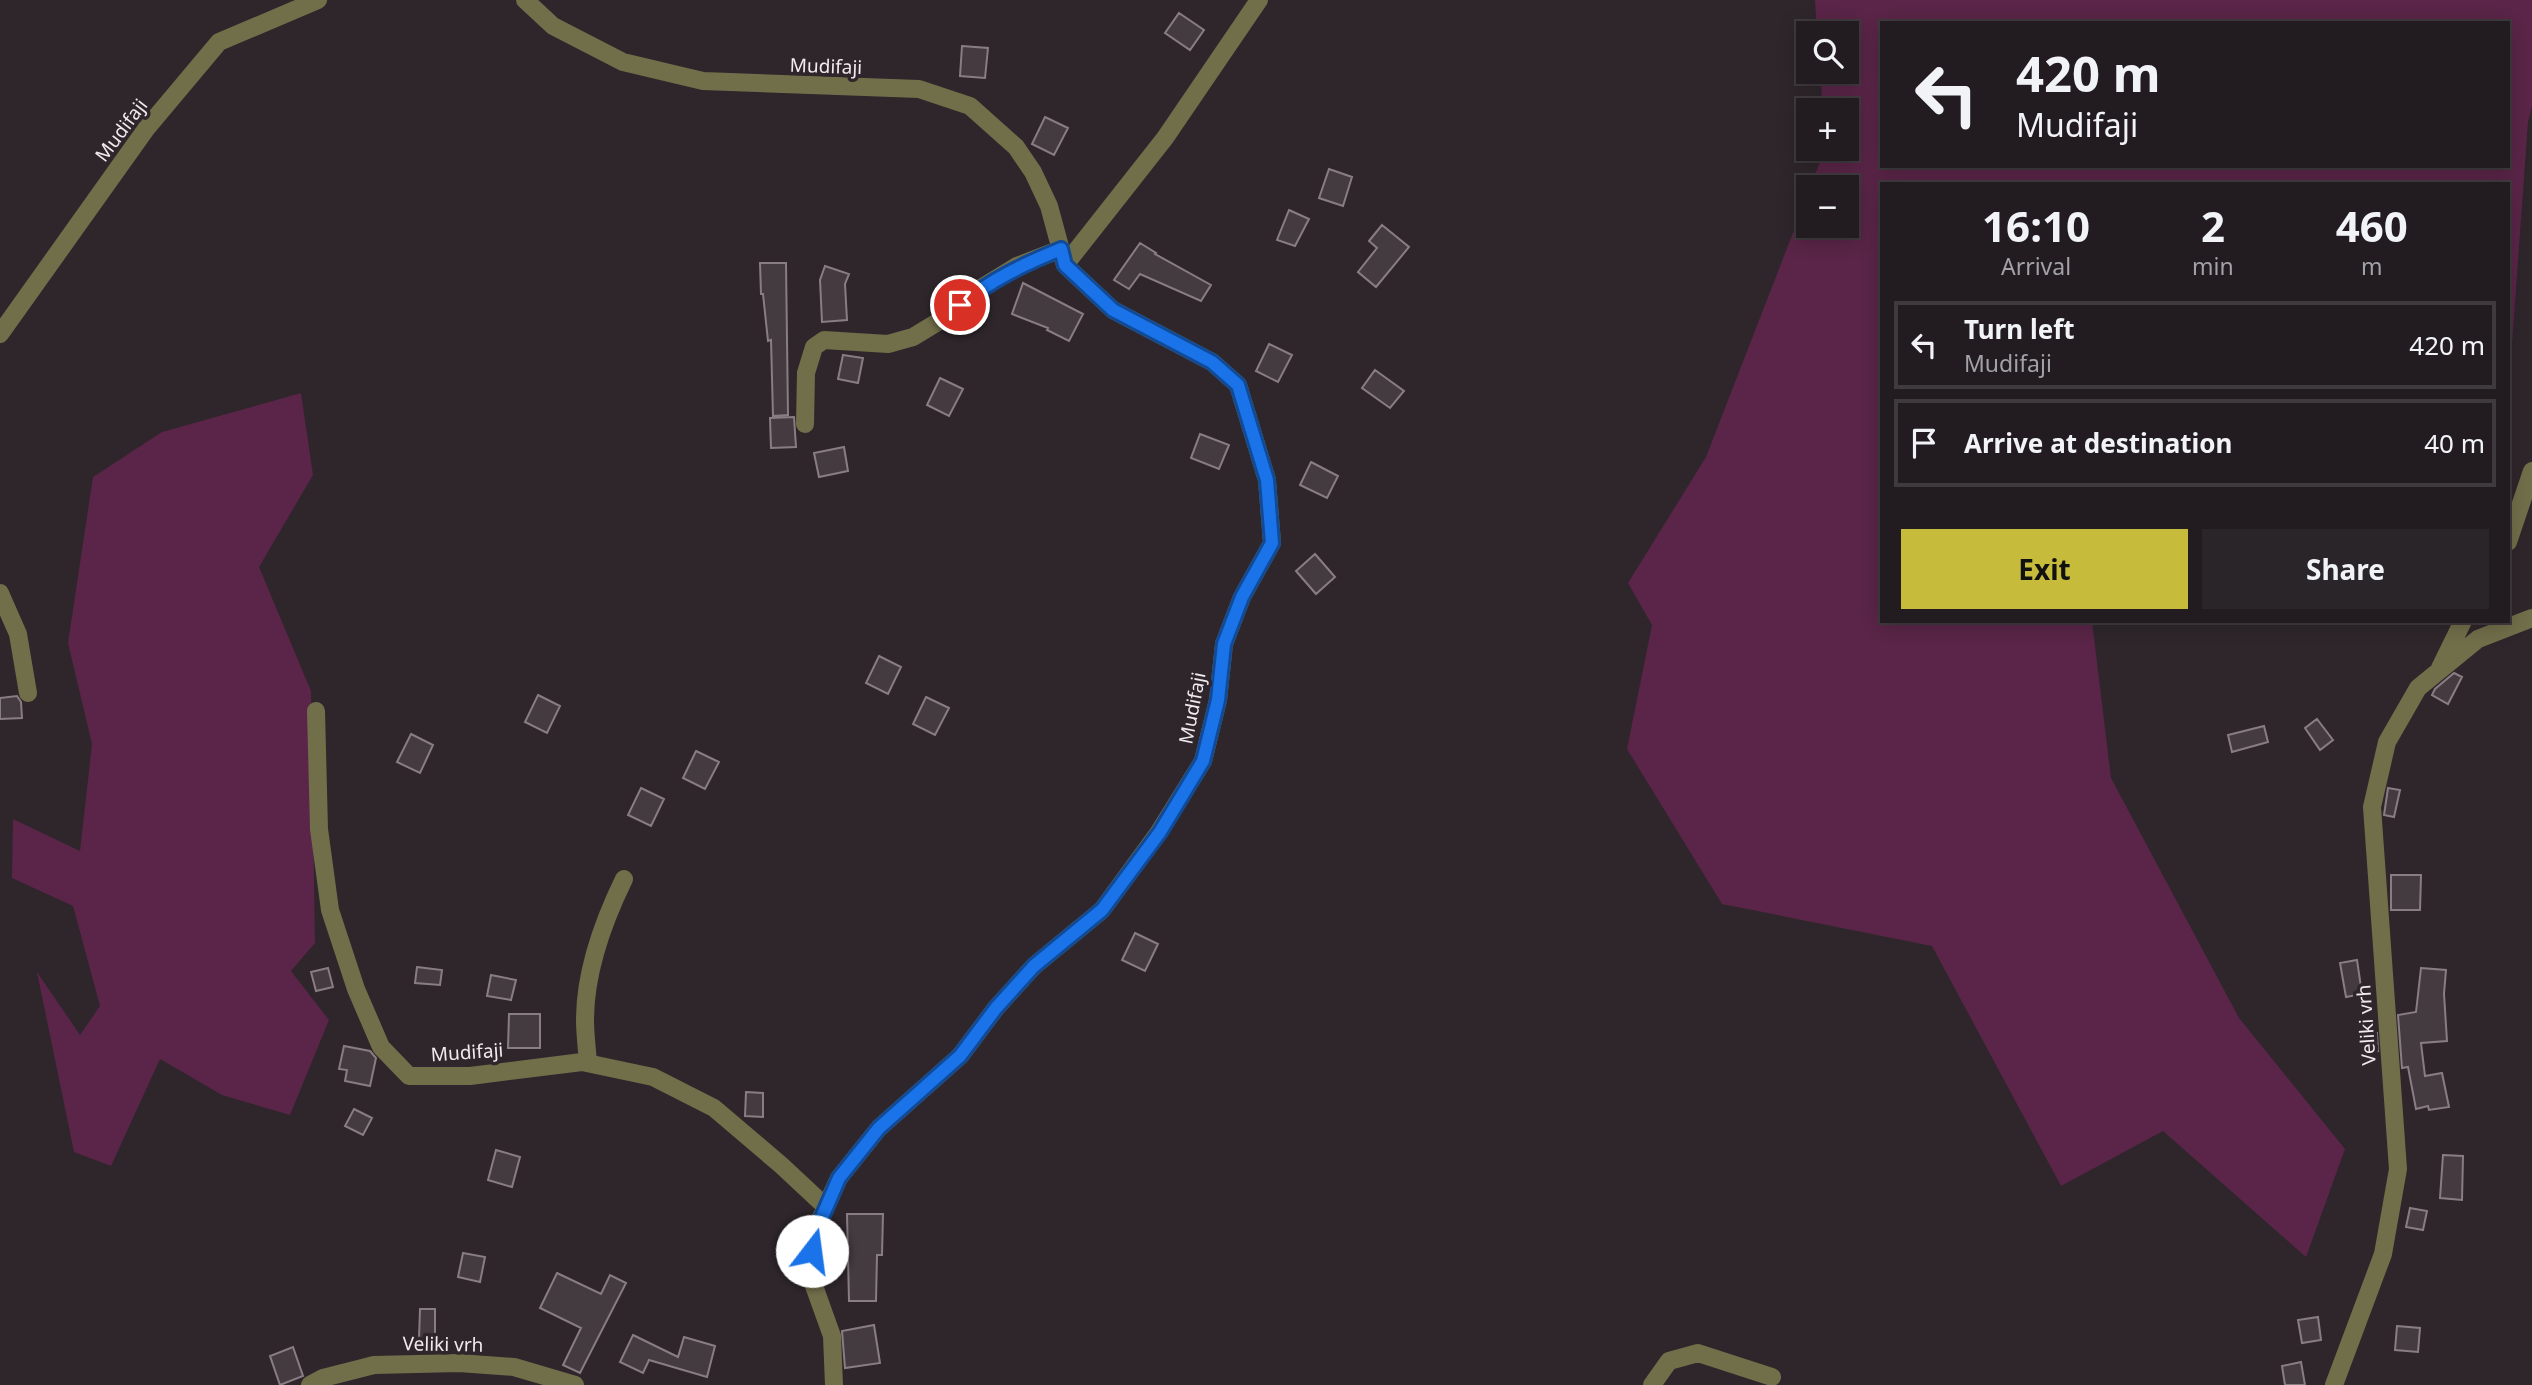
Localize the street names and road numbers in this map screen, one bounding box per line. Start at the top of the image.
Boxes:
street label: Mudifaji [789,52,863,80]
street label: Mudifaji [89,93,153,167]
street label: Mudifaji [1172,670,1212,746]
street label: Veliki vrh [2350,984,2382,1066]
street label: Mudifaji [430,1037,504,1067]
street label: Veliki vrh [402,1330,484,1358]

